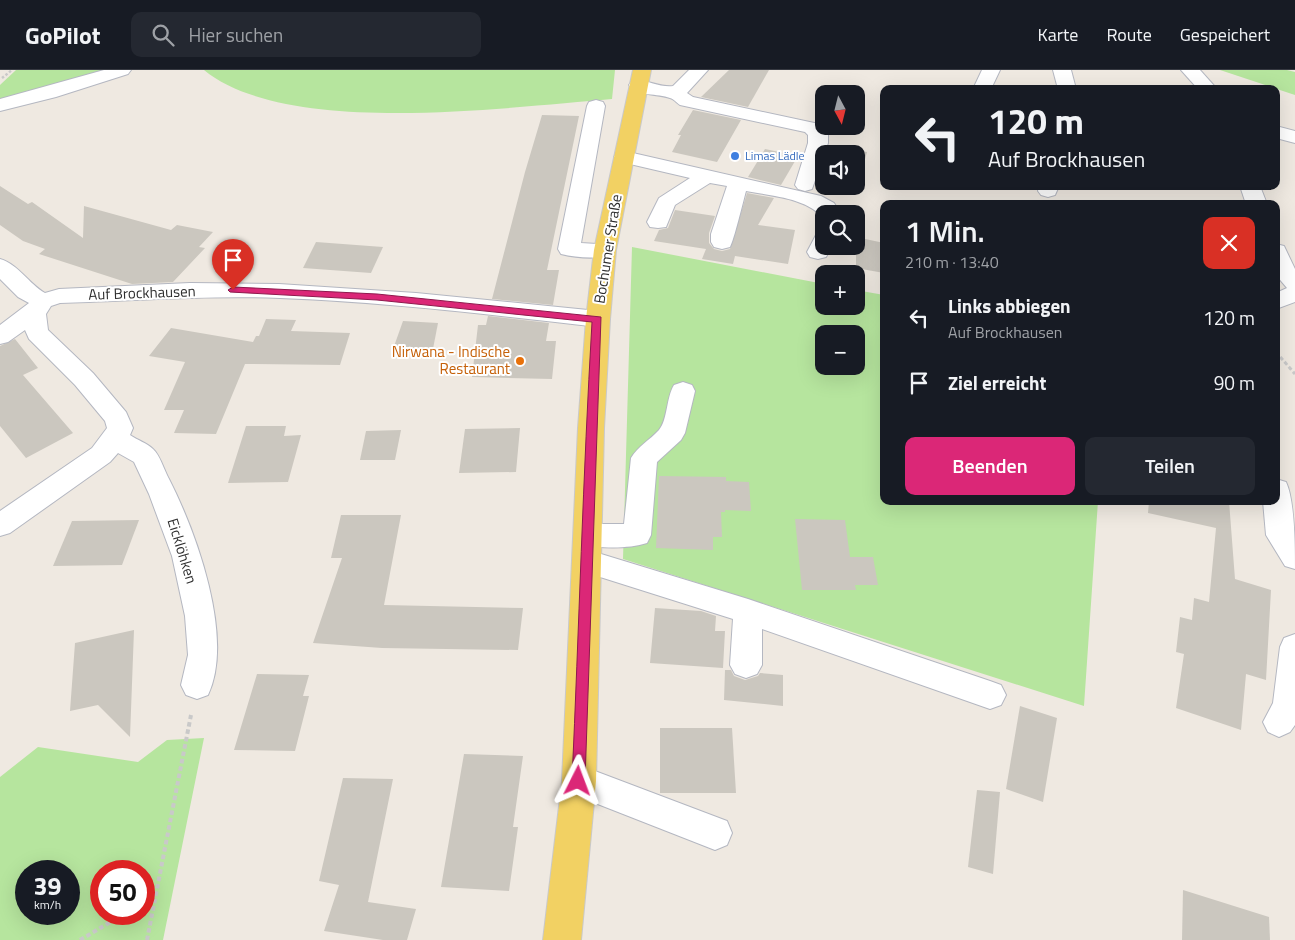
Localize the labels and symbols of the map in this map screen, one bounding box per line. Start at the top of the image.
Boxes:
north arrow [815,85,865,135]
place label: Limas Lädle [745,146,805,165]
marker: Limas Lädle [729,150,741,162]
street label: Bochumer Straße [588,193,628,305]
pin [212,239,254,290]
street label: Auf Brockhausen [88,279,196,306]
place label: Nirwana - Indische Restaurant [392,340,511,380]
marker: Nirwana - Indische Restaurant [514,355,526,367]
street label: Eicklöhken [162,515,203,586]
position arrow [551,754,603,806]
speed limit sign: 50 [90,860,155,925]

